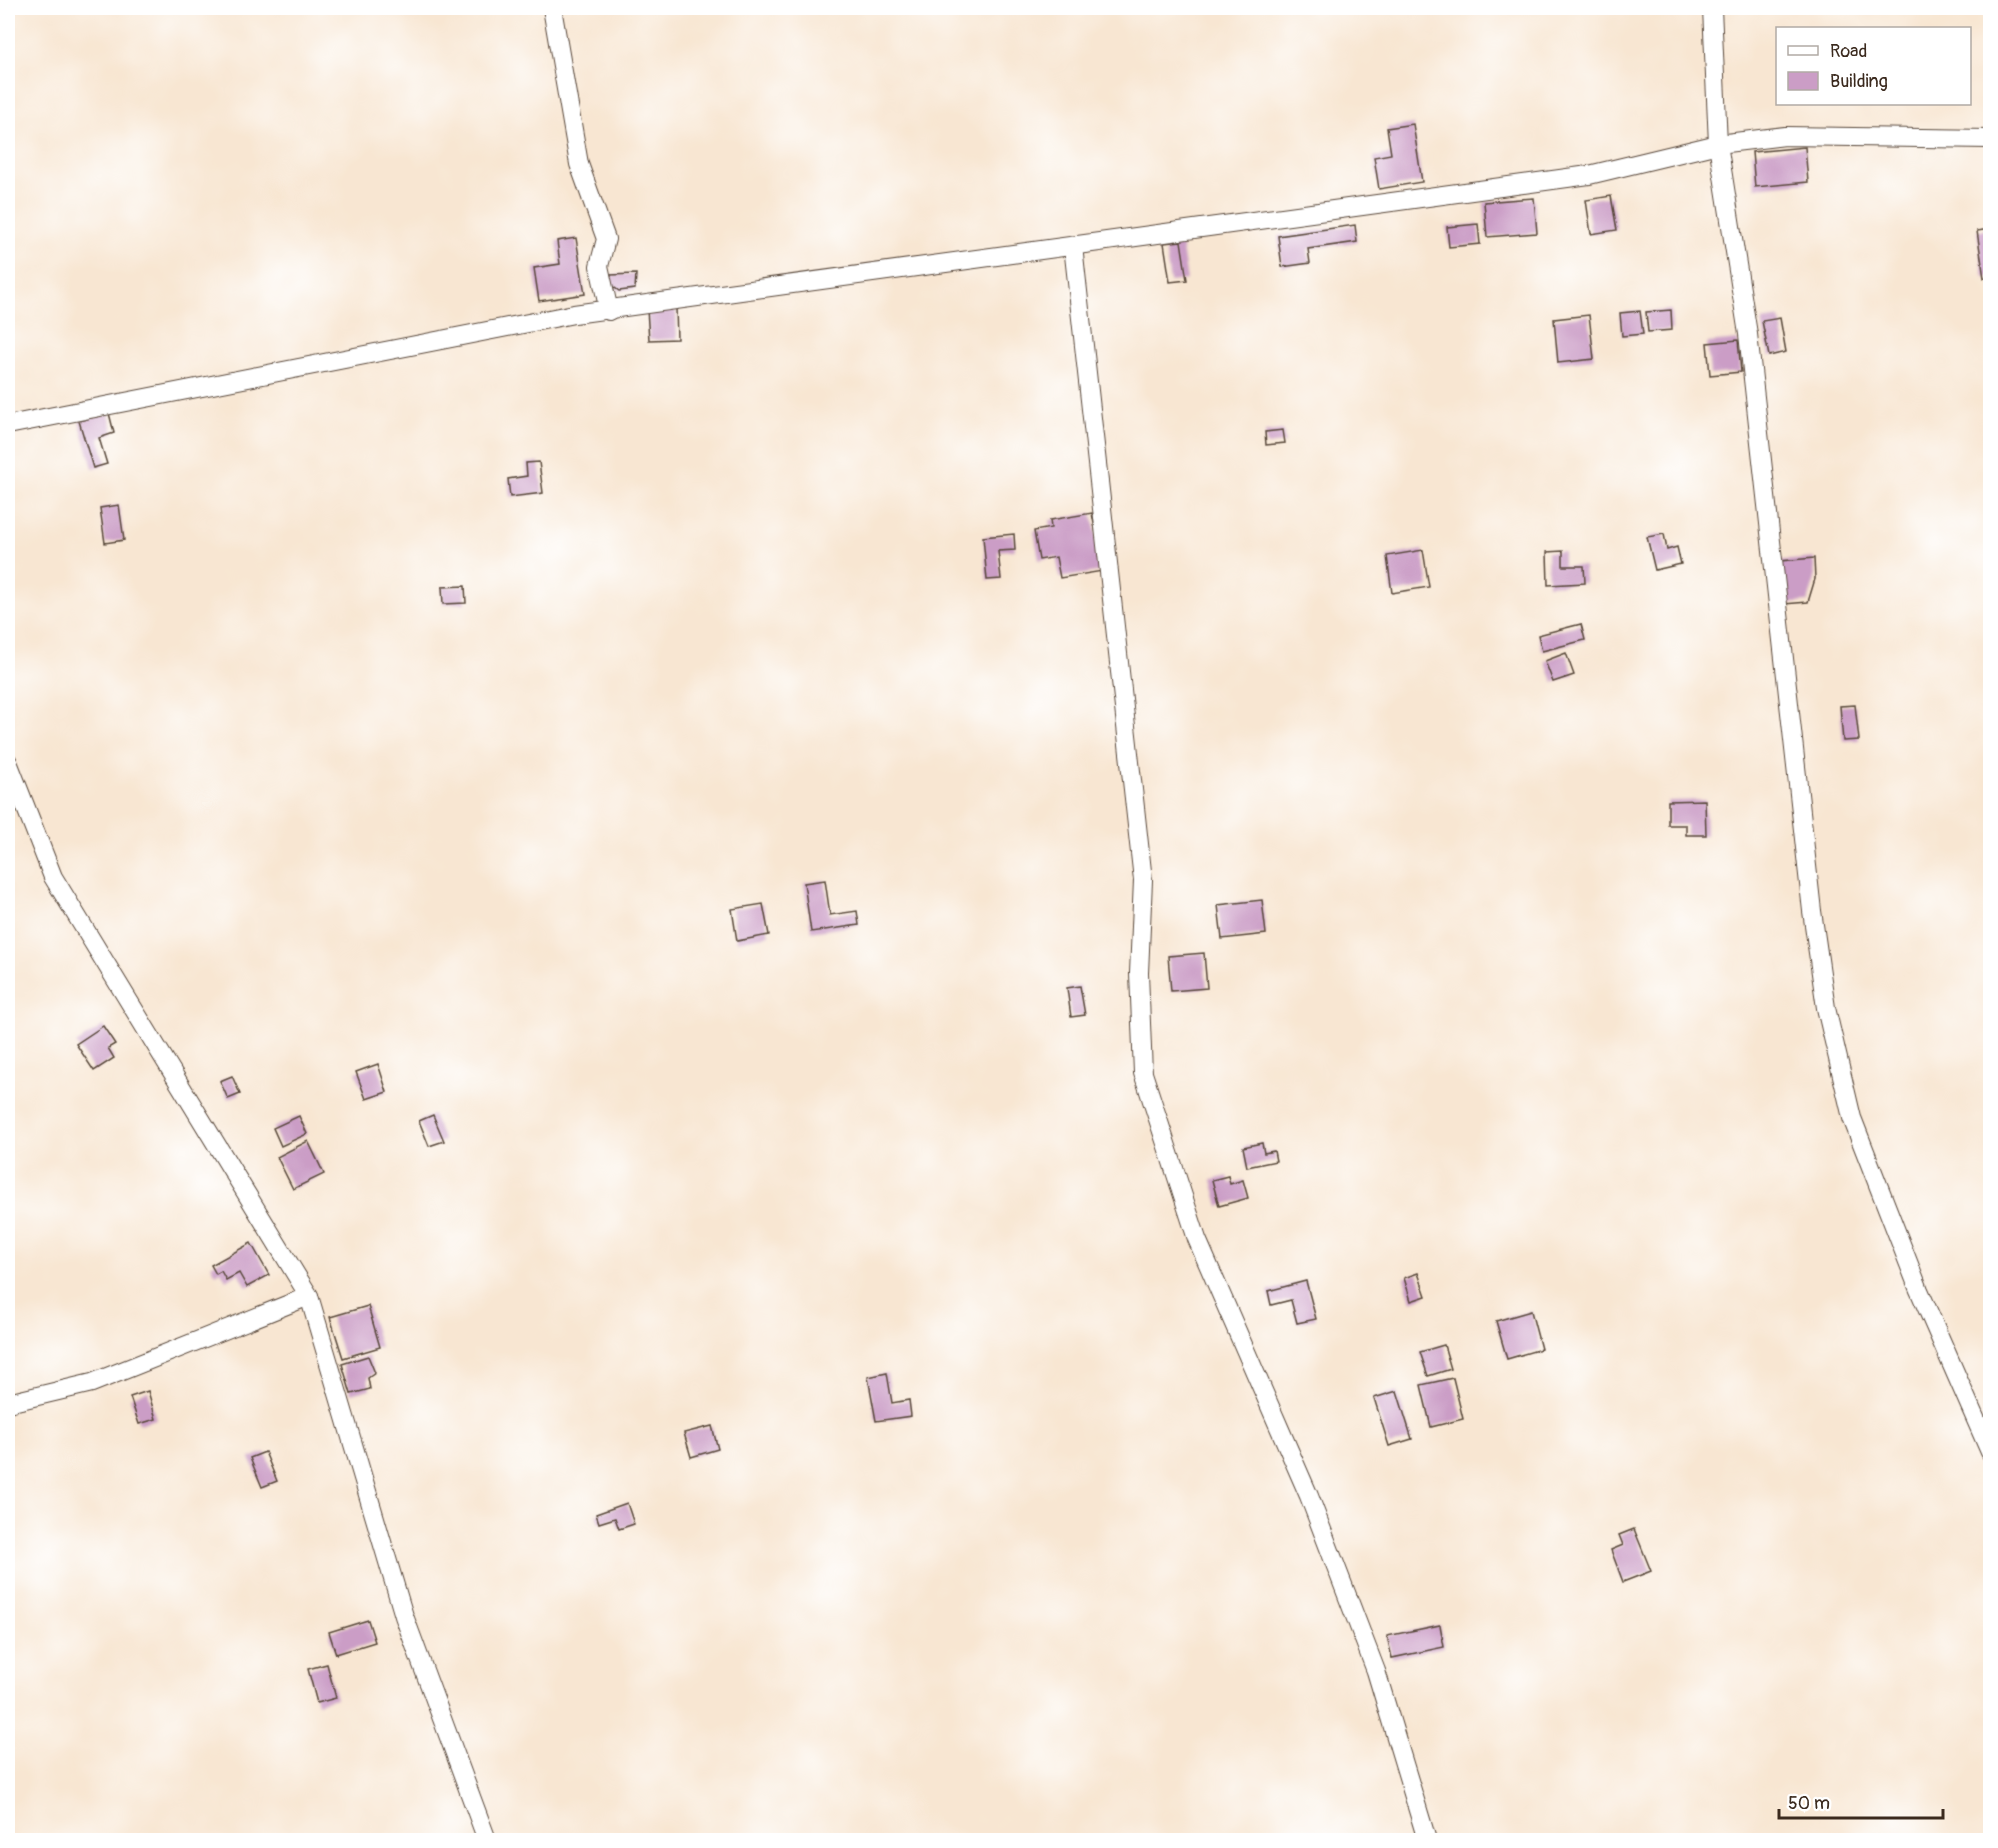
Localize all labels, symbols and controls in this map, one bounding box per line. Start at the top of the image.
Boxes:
legend [1776,27,1971,105]
text: Road [1830,40,1867,63]
text: Building [1830,70,1888,93]
scale bar [1779,1782,1942,1820]
text: 50 m [1788,1792,1830,1815]

